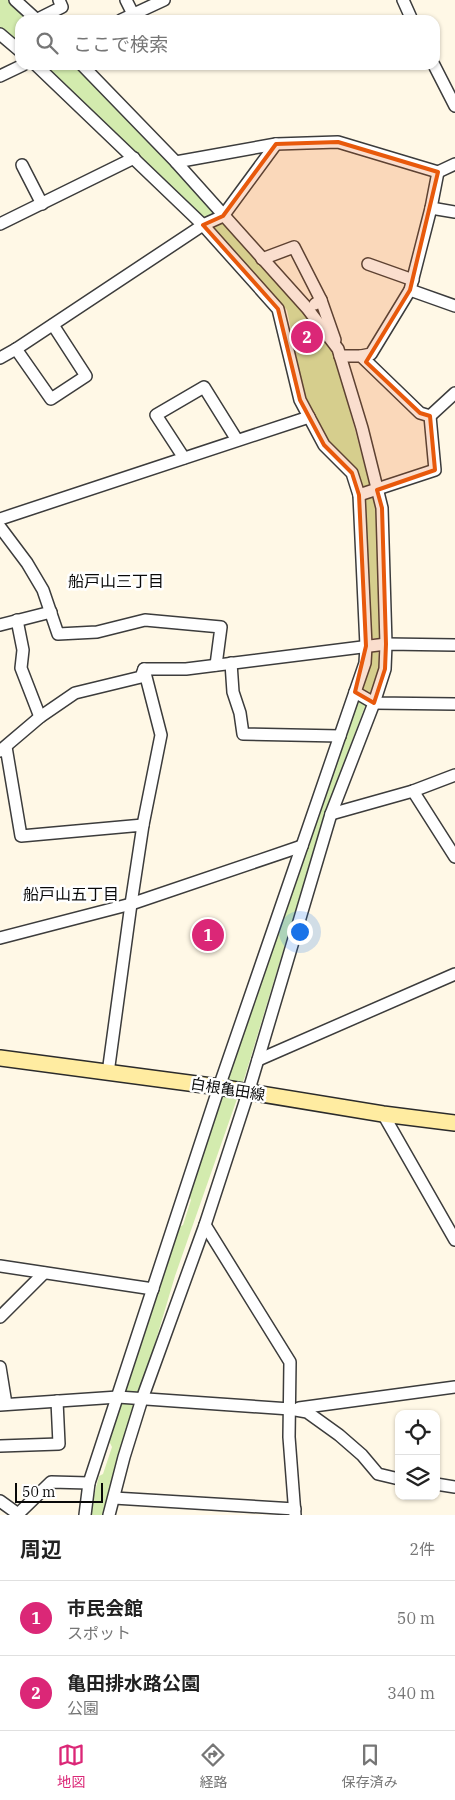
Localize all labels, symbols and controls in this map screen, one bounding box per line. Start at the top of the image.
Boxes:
search box [15,15,440,70]
icon: search [33,29,61,57]
text: ここで検索 [73,32,168,56]
pin: 2 [291,318,323,356]
district label: 船戸山三丁目 [68,571,164,591]
district label: 船戸山五丁目 [23,884,119,904]
pin: 1 [192,916,224,954]
your location [287,919,313,945]
street label: 白根亀田線 [189,1074,267,1104]
map controls [395,1410,440,1500]
button: locate [395,1410,440,1455]
button: layers [395,1455,440,1500]
scale bar [15,1480,102,1503]
text: 50 m [22,1483,55,1501]
text: 周辺 [20,1535,62,1563]
text: 2件 [409,1539,435,1559]
text: 市民会館 [67,1596,143,1620]
text: 1 [31,1608,41,1628]
text: 50 m [397,1608,435,1628]
text: スポット [67,1623,131,1643]
text: 亀田排水路公園 [67,1671,200,1695]
text: 2 [31,1683,41,1703]
text: 340 m [387,1683,435,1703]
text: 公園 [67,1698,99,1718]
tab: 地図 [57,1741,85,1791]
tab: 経路 [199,1741,227,1791]
tab: 保存済み [342,1741,398,1791]

